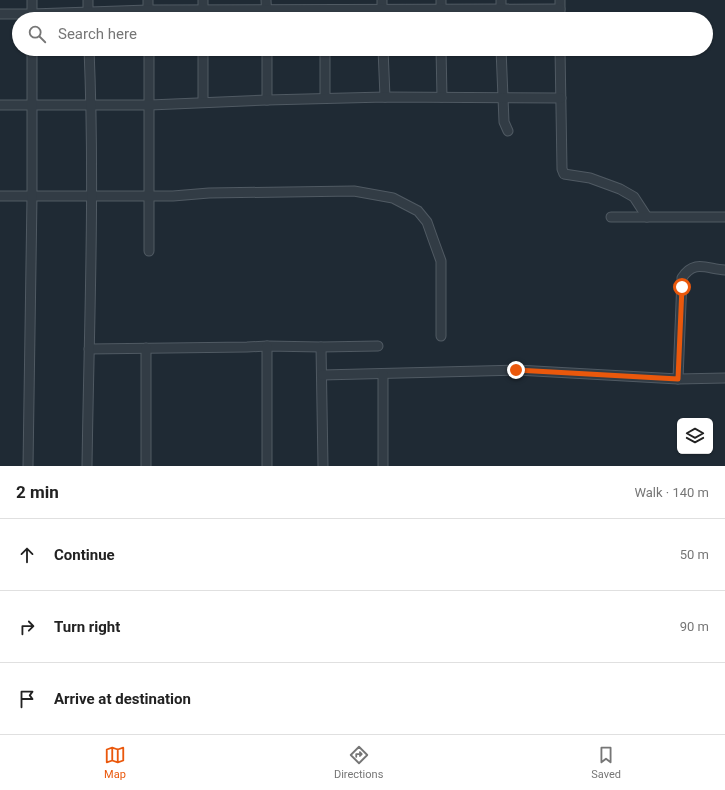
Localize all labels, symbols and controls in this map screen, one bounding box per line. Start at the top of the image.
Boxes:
search box [12,12,713,56]
icon: search [26,23,48,45]
text: Search here [58,25,137,43]
route start [673,278,691,296]
route end [507,361,525,379]
map controls [677,418,713,454]
button: layers [677,418,713,454]
text: 2 min [16,482,59,502]
text: Walk · 140 m [634,485,709,500]
icon: ahead [16,544,38,566]
text: Continue [54,546,115,564]
text: 50 m [680,547,709,562]
icon: right [16,616,38,638]
text: Turn right [54,618,120,636]
text: 90 m [680,619,709,634]
icon: arrive [16,688,38,710]
text: Arrive at destination [54,690,191,708]
tab: Map [104,744,126,781]
tab: Directions [334,744,383,781]
tab: Saved [591,744,621,781]

